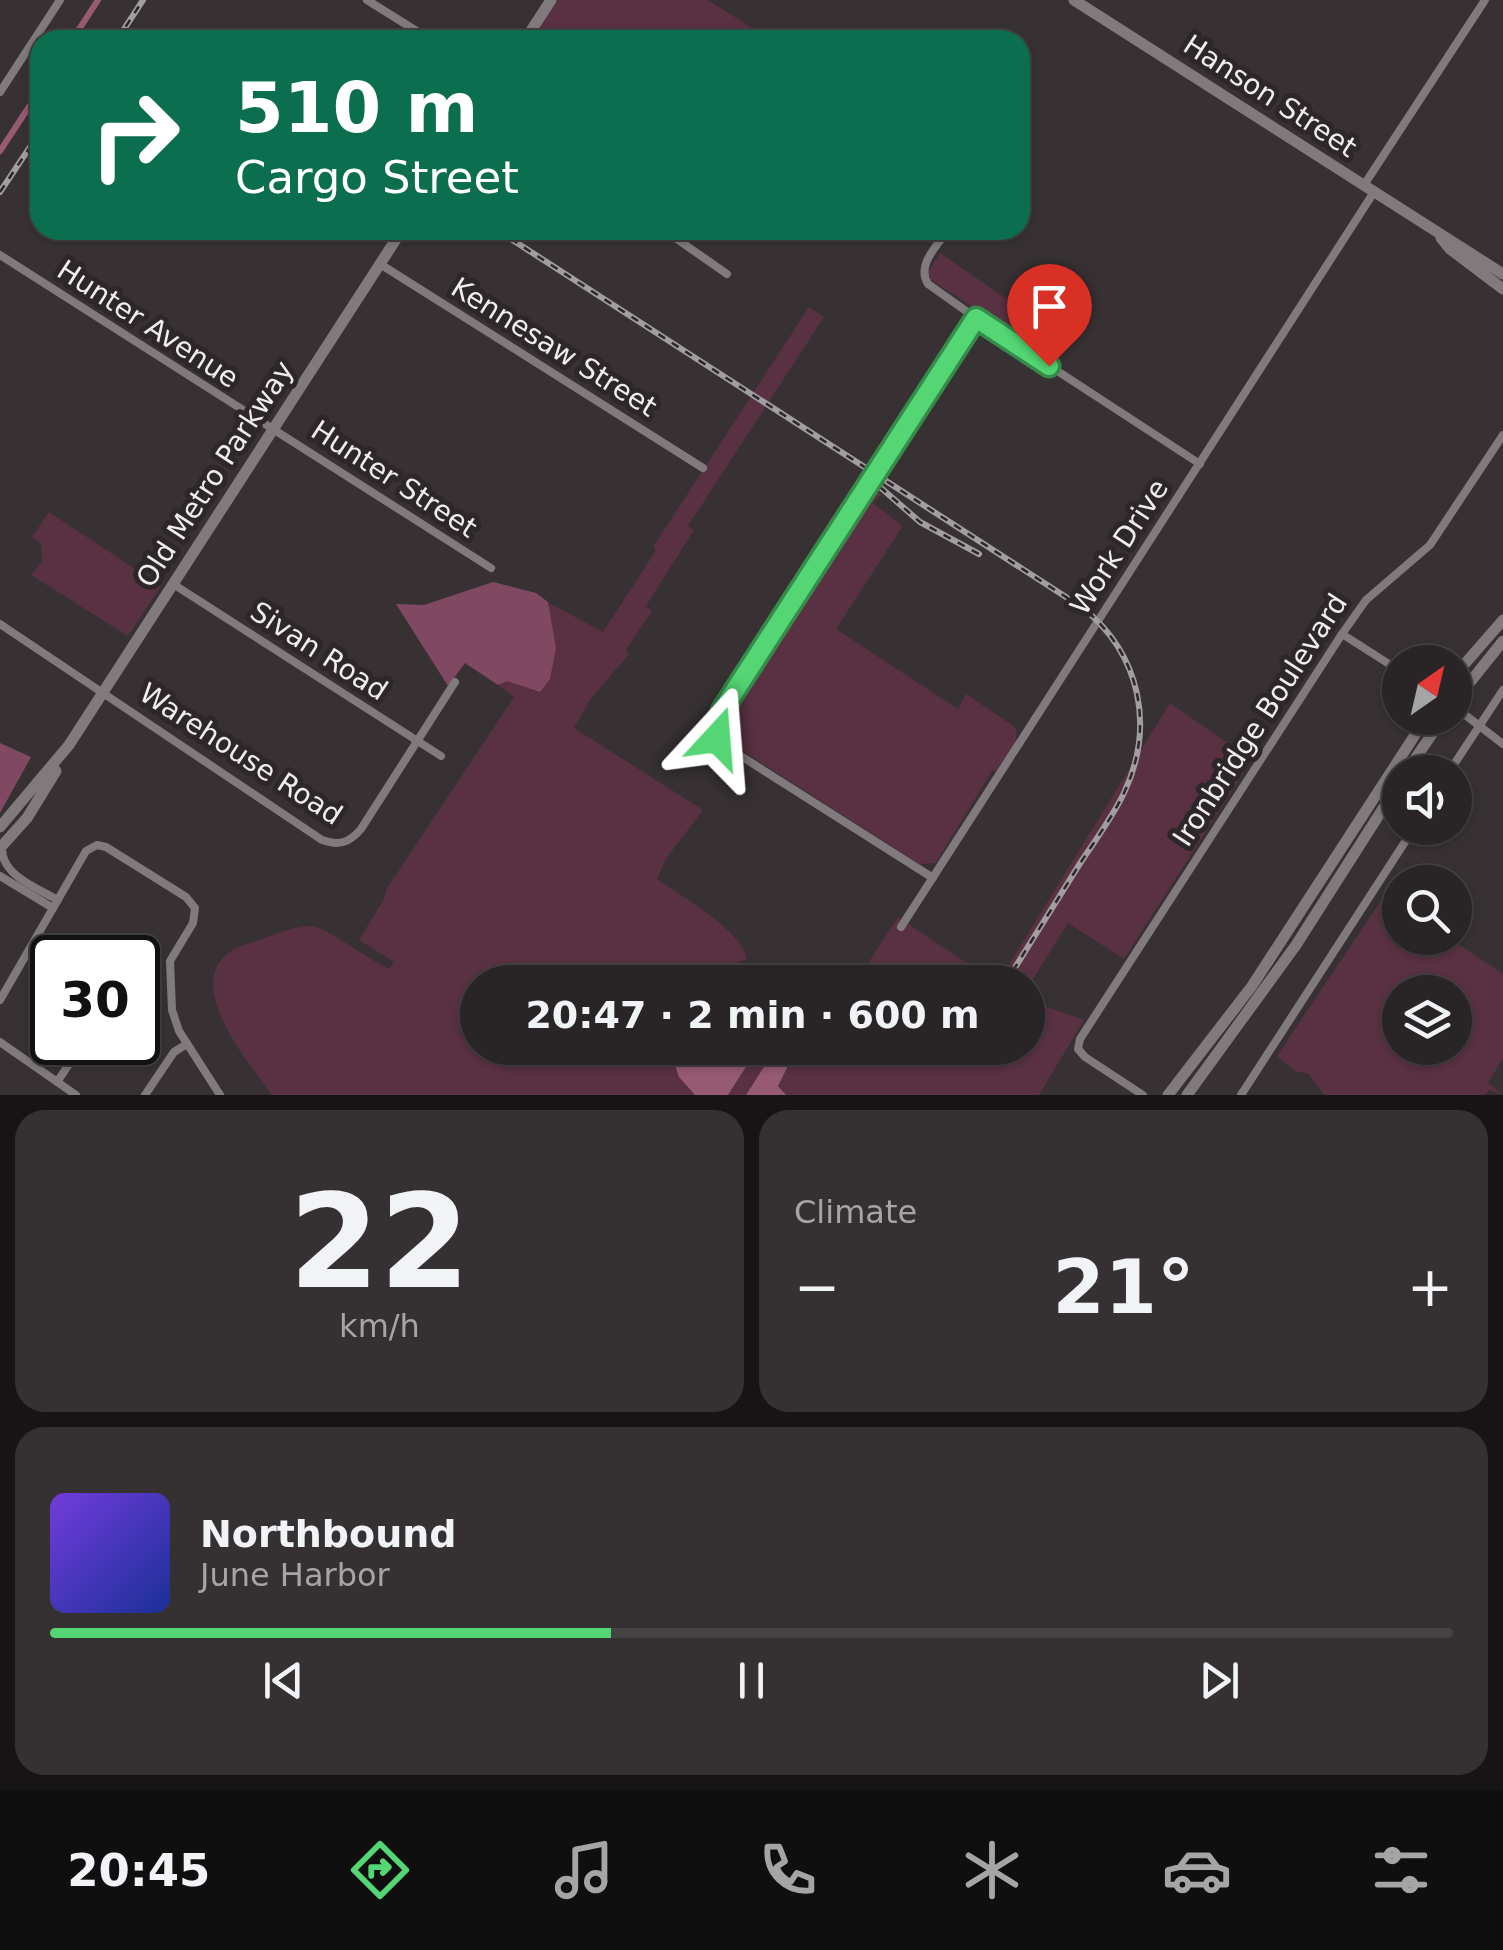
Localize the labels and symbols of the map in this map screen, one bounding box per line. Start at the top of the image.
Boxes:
street label: Hanson Street [1177,28,1363,164]
street label: Hunter Avenue [51,253,245,395]
pin [1007,264,1092,367]
street label: Kennesaw Street [445,271,663,423]
street label: Old Metro Parkway [130,355,300,593]
street label: Hunter Street [305,413,483,545]
street label: Work Drive [1063,473,1175,621]
street label: Ironbridge Boulevard [1166,588,1354,852]
street label: Sivan Road [245,595,393,707]
north arrow [1382,645,1472,735]
street label: Warehouse Road [134,676,348,832]
position arrow [665,686,769,790]
speed limit sign: 30 [30,935,160,1065]

